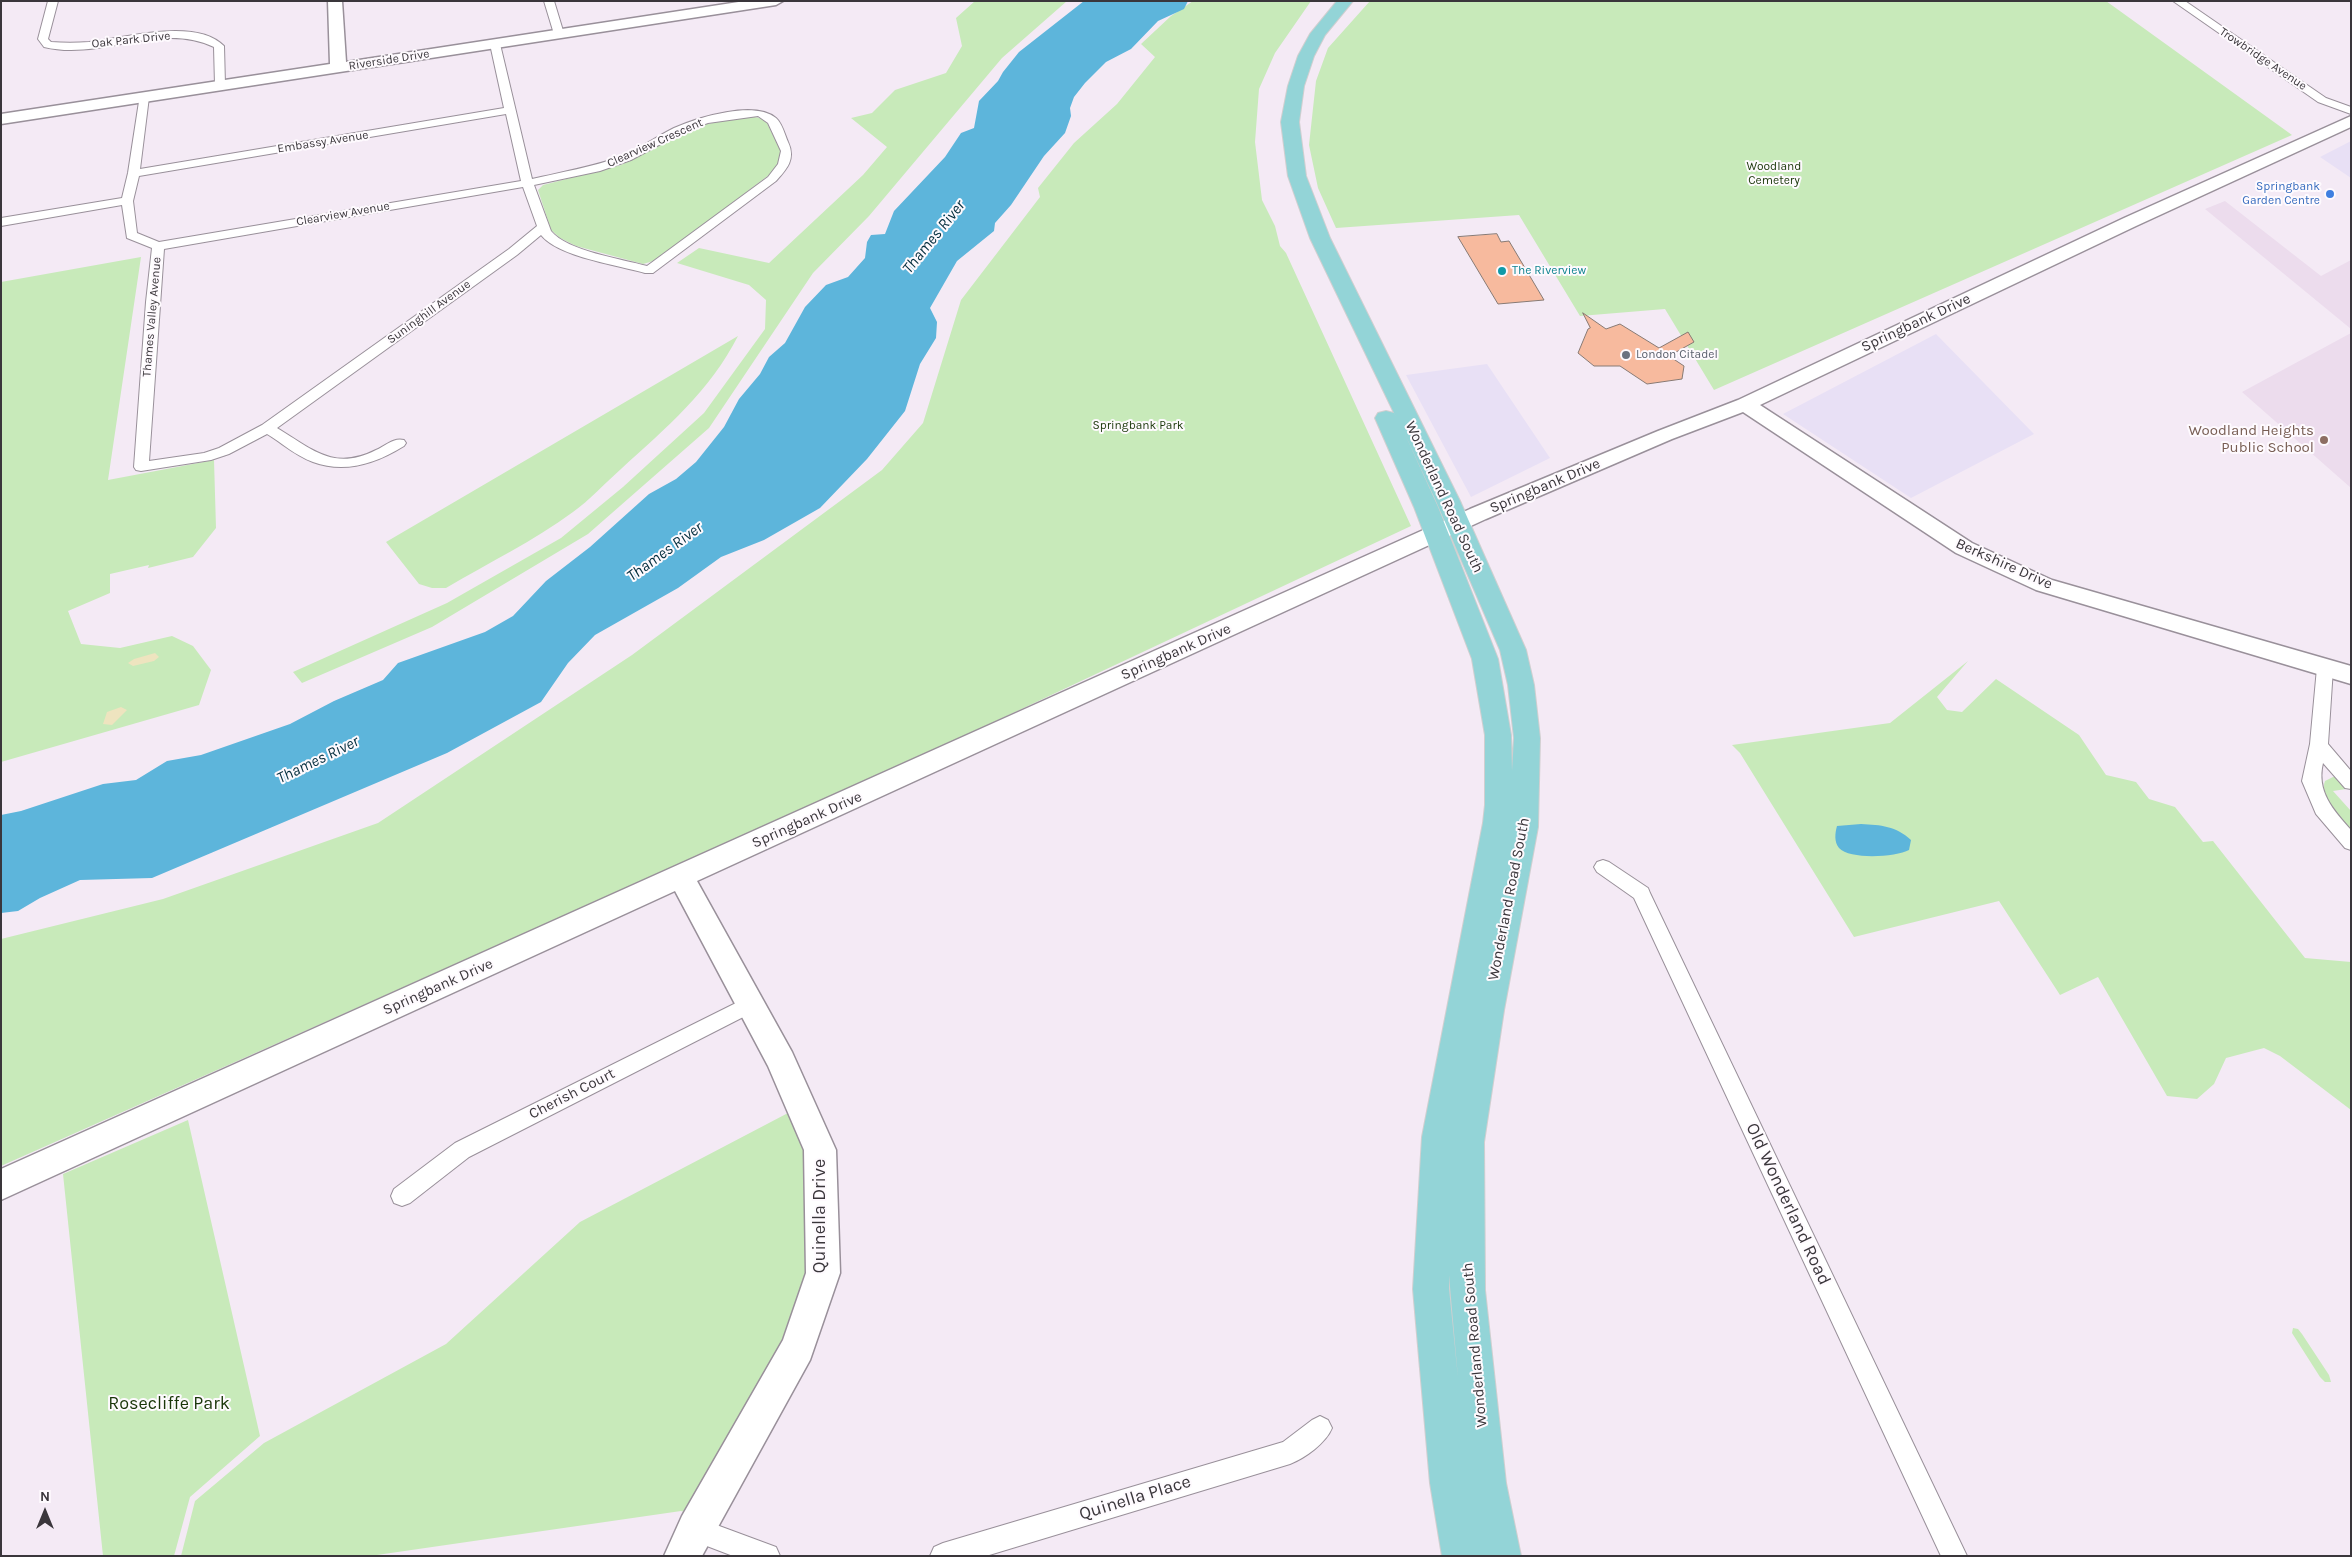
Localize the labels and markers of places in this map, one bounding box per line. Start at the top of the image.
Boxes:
place label: Springbank Garden Centre [2242,180,2320,208]
marker: Springbank Garden Centre [2324,188,2336,200]
place label: The Riverview [1512,264,1586,278]
marker: The Riverview [1496,265,1508,277]
place label: London Citadel [1636,348,1718,362]
marker: London Citadel [1620,349,1632,361]
place label: Woodland Heights Public School [2189,422,2314,457]
marker: Woodland Heights Public School [2318,434,2330,446]

